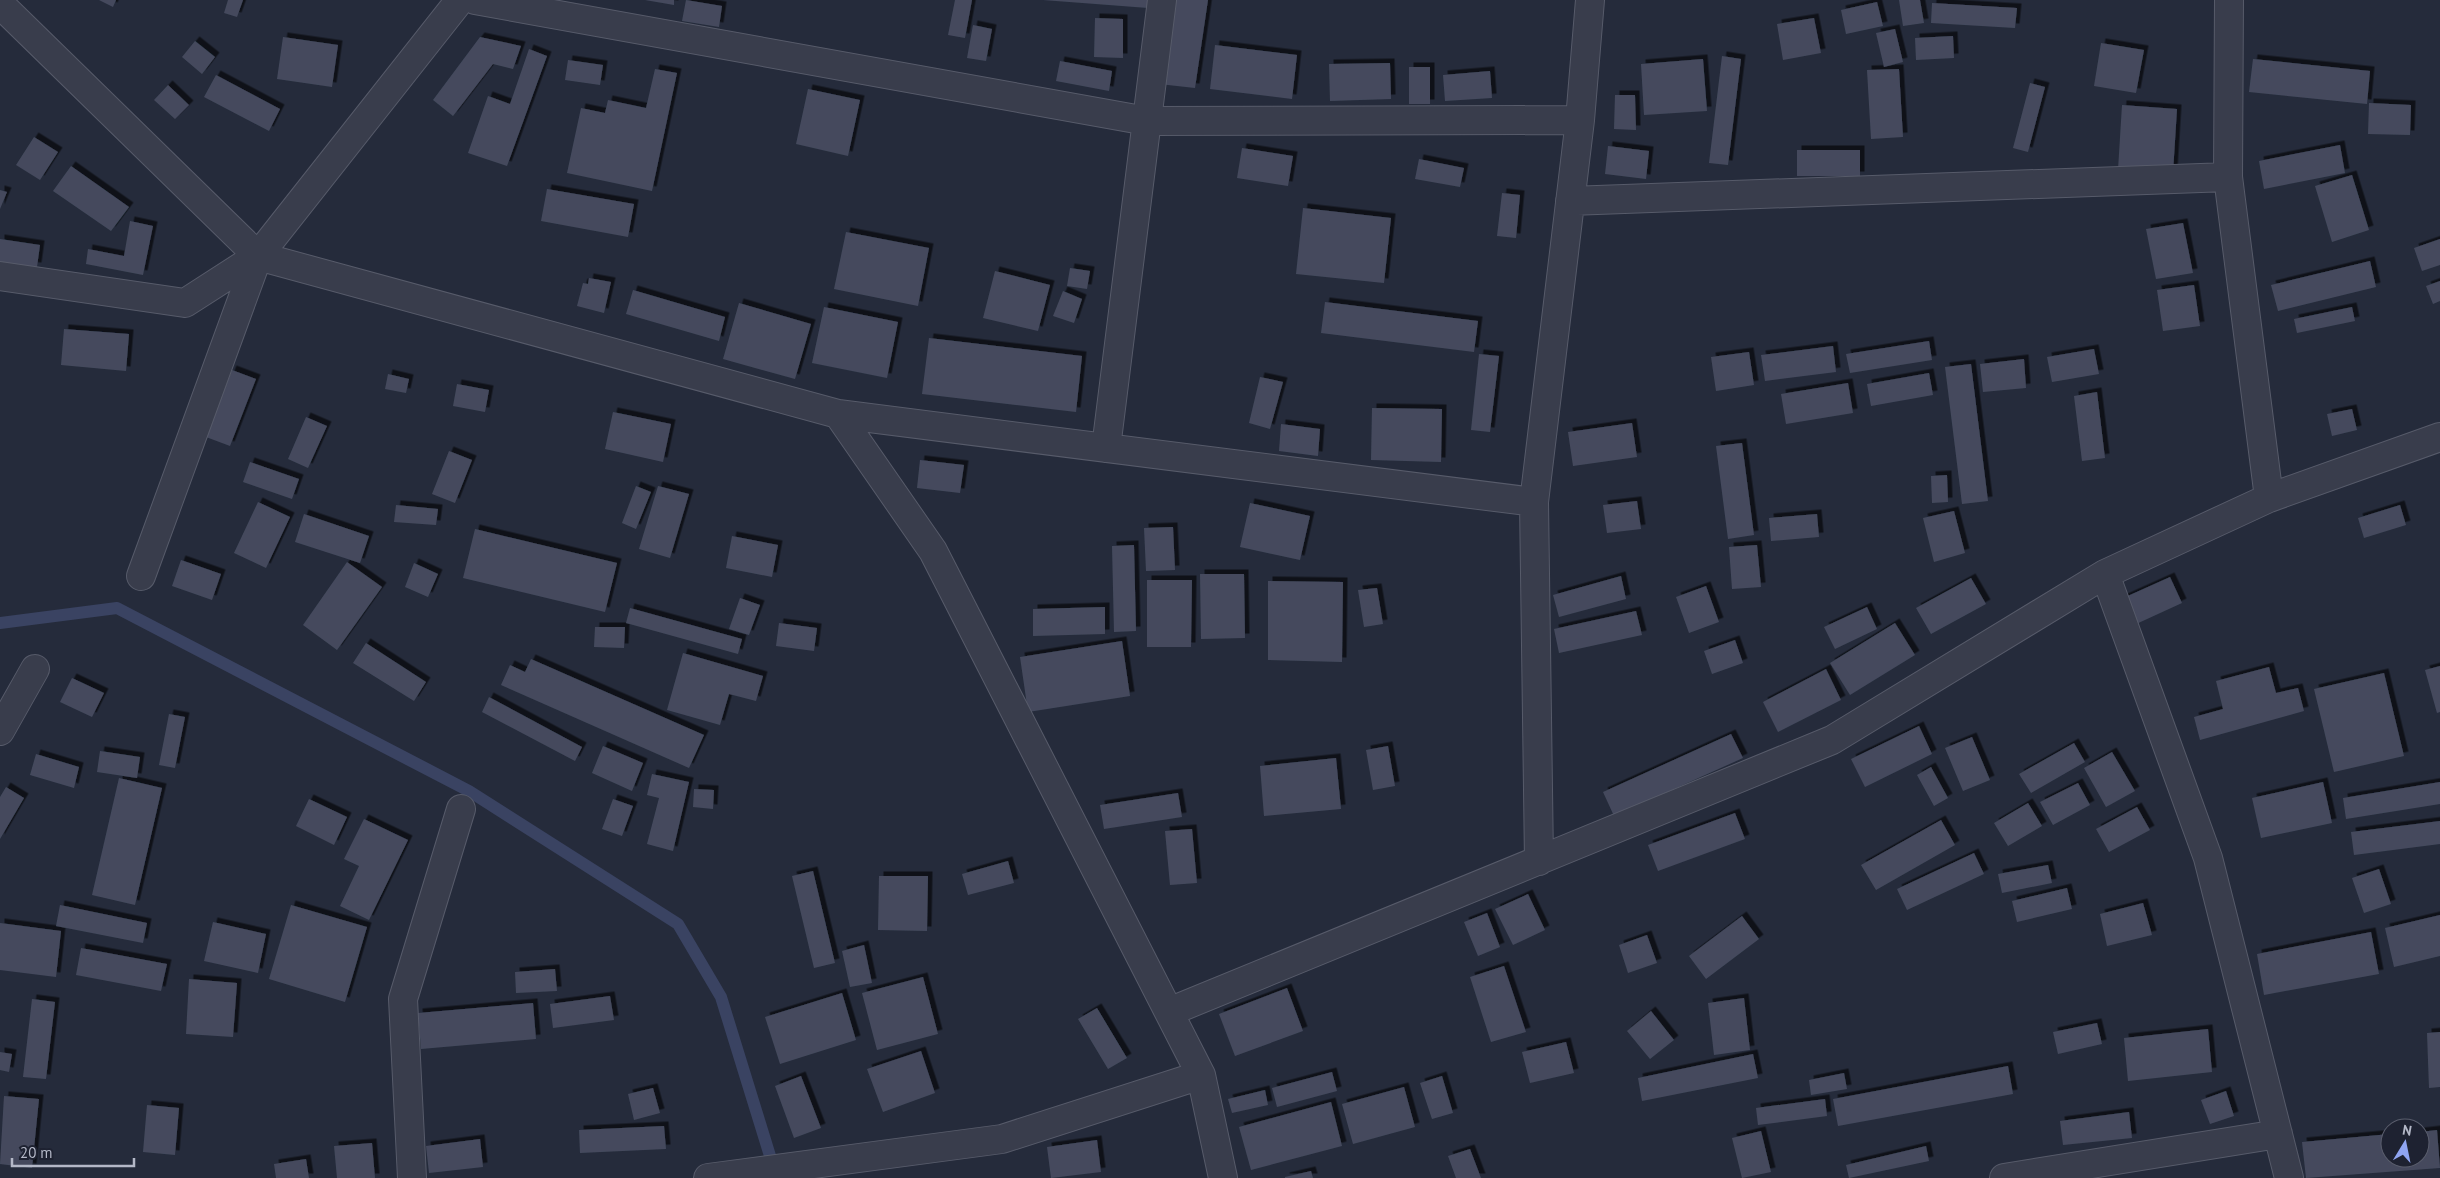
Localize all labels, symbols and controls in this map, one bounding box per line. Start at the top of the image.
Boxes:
north arrow [2380,1118,2430,1168]
text: N [2401,1121,2413,1140]
scale bar [12,1136,135,1168]
text: 20 m [20,1143,53,1162]

